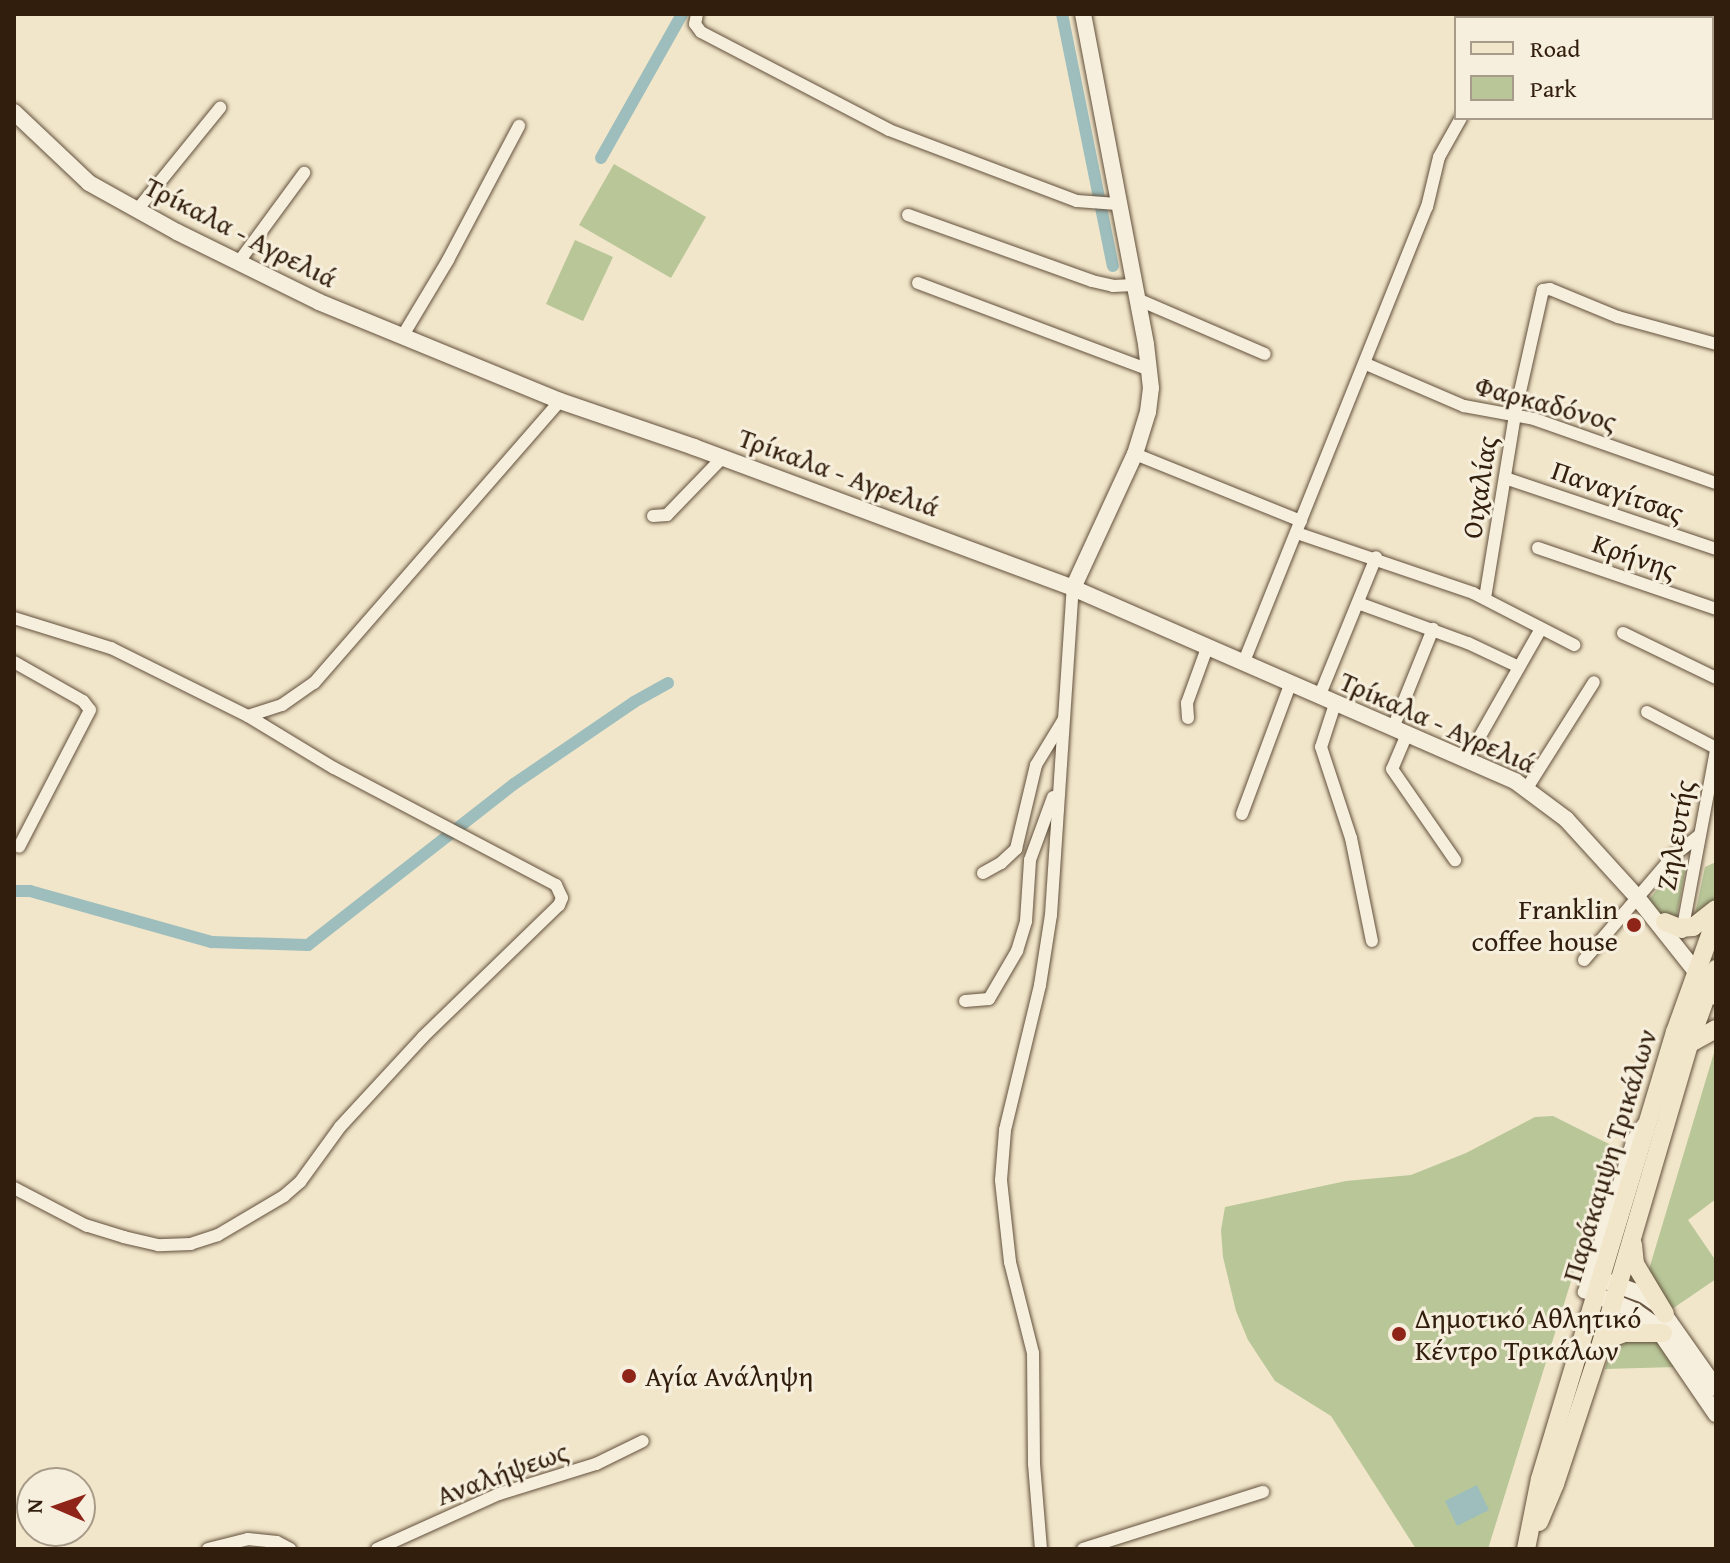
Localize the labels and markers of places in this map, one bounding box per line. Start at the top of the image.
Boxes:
place label: Franklin coffee house [1471,892,1618,958]
marker: Franklin coffee house [1625,916,1643,934]
place label: Δημοτικό Αθλητικό Κέντρο Τρικάλων [1415,1301,1641,1367]
marker: Δημοτικό Αθλητικό Κέντρο Τρικάλων [1390,1325,1408,1343]
place label: Αγία Ανάληψη [645,1359,813,1393]
marker: Αγία Ανάληψη [620,1367,638,1385]

